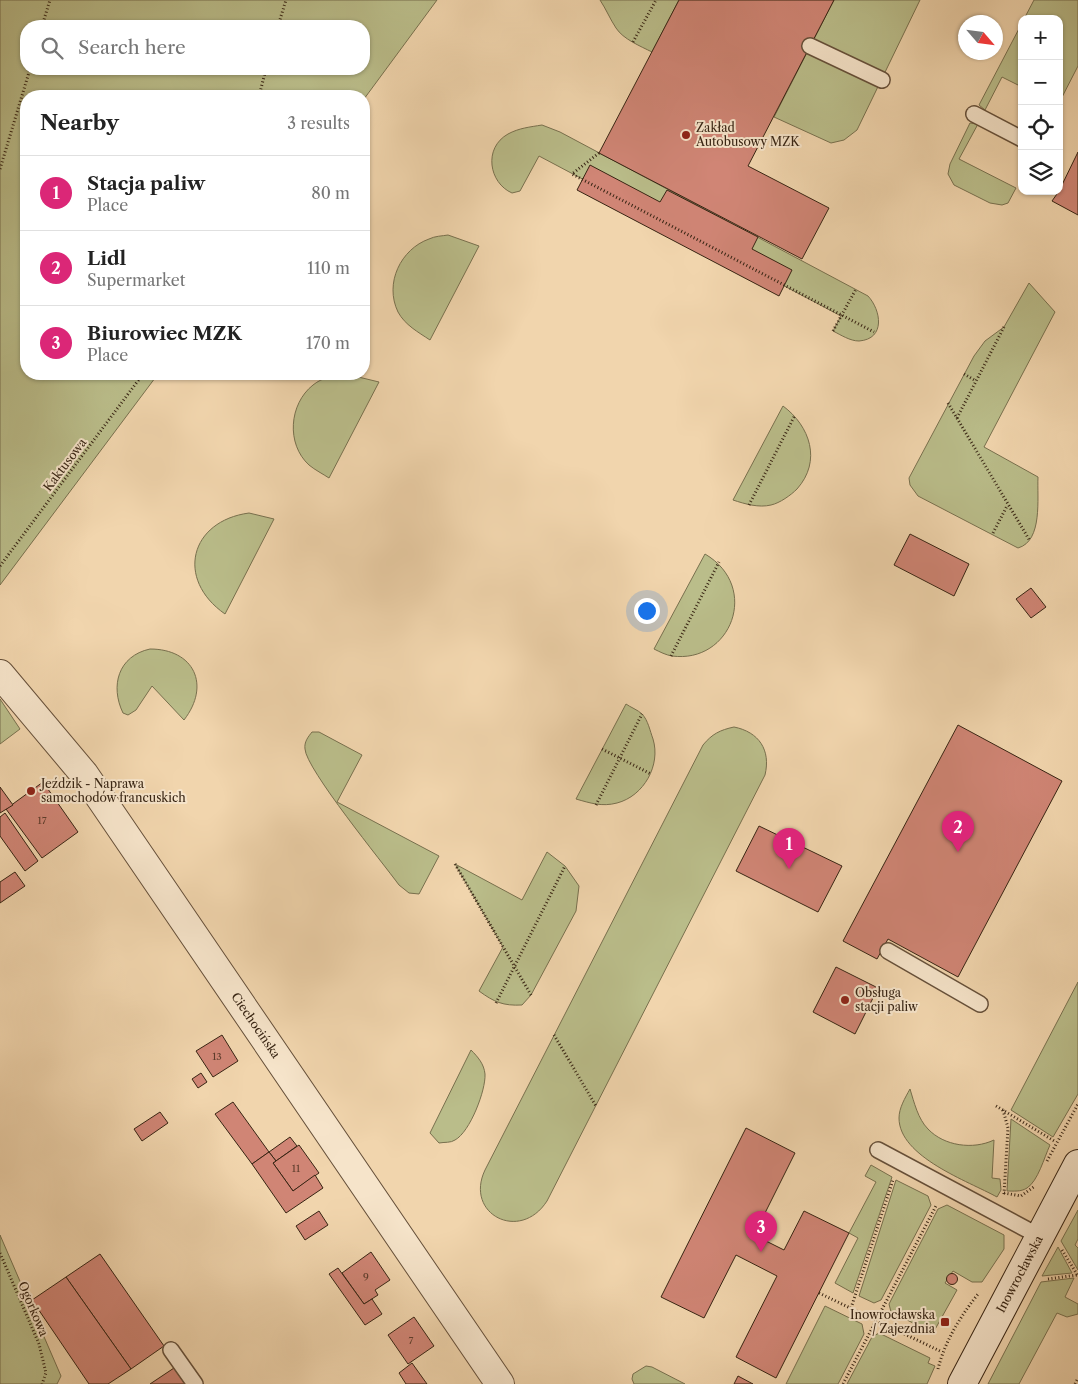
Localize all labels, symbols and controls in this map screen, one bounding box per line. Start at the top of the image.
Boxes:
north arrow [958,15,1003,60]
map controls [1018,15,1063,195]
button: + [1018,15,1063,60]
search box [20,20,370,75]
icon: search [38,34,66,62]
text: Search here [78,36,186,59]
button: − [1018,60,1063,105]
button: locate [1018,105,1063,150]
text: Nearby [40,110,119,135]
text: 3 results [287,113,350,133]
place label: Zakład Autobusowy MZK [695,120,800,149]
marker: Zakład Autobusowy MZK [680,129,692,141]
button: layers [1018,150,1063,195]
text: Stacja paliw [87,172,205,195]
text: 1 [52,183,60,203]
text: 80 m [311,183,350,203]
text: Place [87,195,128,215]
text: Lidl [87,247,126,270]
text: 2 [51,258,61,278]
text: 110 m [307,258,350,278]
text: Supermarket [87,270,185,290]
text: Biurowiec MZK [87,322,242,345]
text: 3 [51,333,61,353]
text: 170 m [306,333,350,353]
text: Place [87,345,128,365]
street label: Kaktusowa [40,435,90,494]
your location [634,598,660,624]
place label: Jeździk - Naprawa samochodów francuskich [39,776,186,805]
marker: Jeździk - Naprawa samochodów francuskich [25,785,37,797]
pin: 2 [942,811,974,852]
house number: 17 [37,814,47,827]
pin: 1 [773,828,805,869]
place label: Obsługa stacji paliw [855,985,919,1014]
street label: Ciechocińska [228,989,284,1062]
marker: Obsługa stacji paliw [839,994,851,1006]
house number: 13 [212,1050,222,1063]
house number: 11 [292,1162,301,1175]
pin: 3 [745,1211,777,1252]
street label: Inowrocławska [993,1232,1046,1315]
house number: 9 [363,1270,369,1283]
street label: Ogorkowa [15,1279,52,1339]
place label: Inowrocławska / Zajezdnia [850,1307,936,1336]
marker: Inowrocławska / Zajezdnia [939,1316,951,1328]
house number: 7 [409,1334,414,1347]

